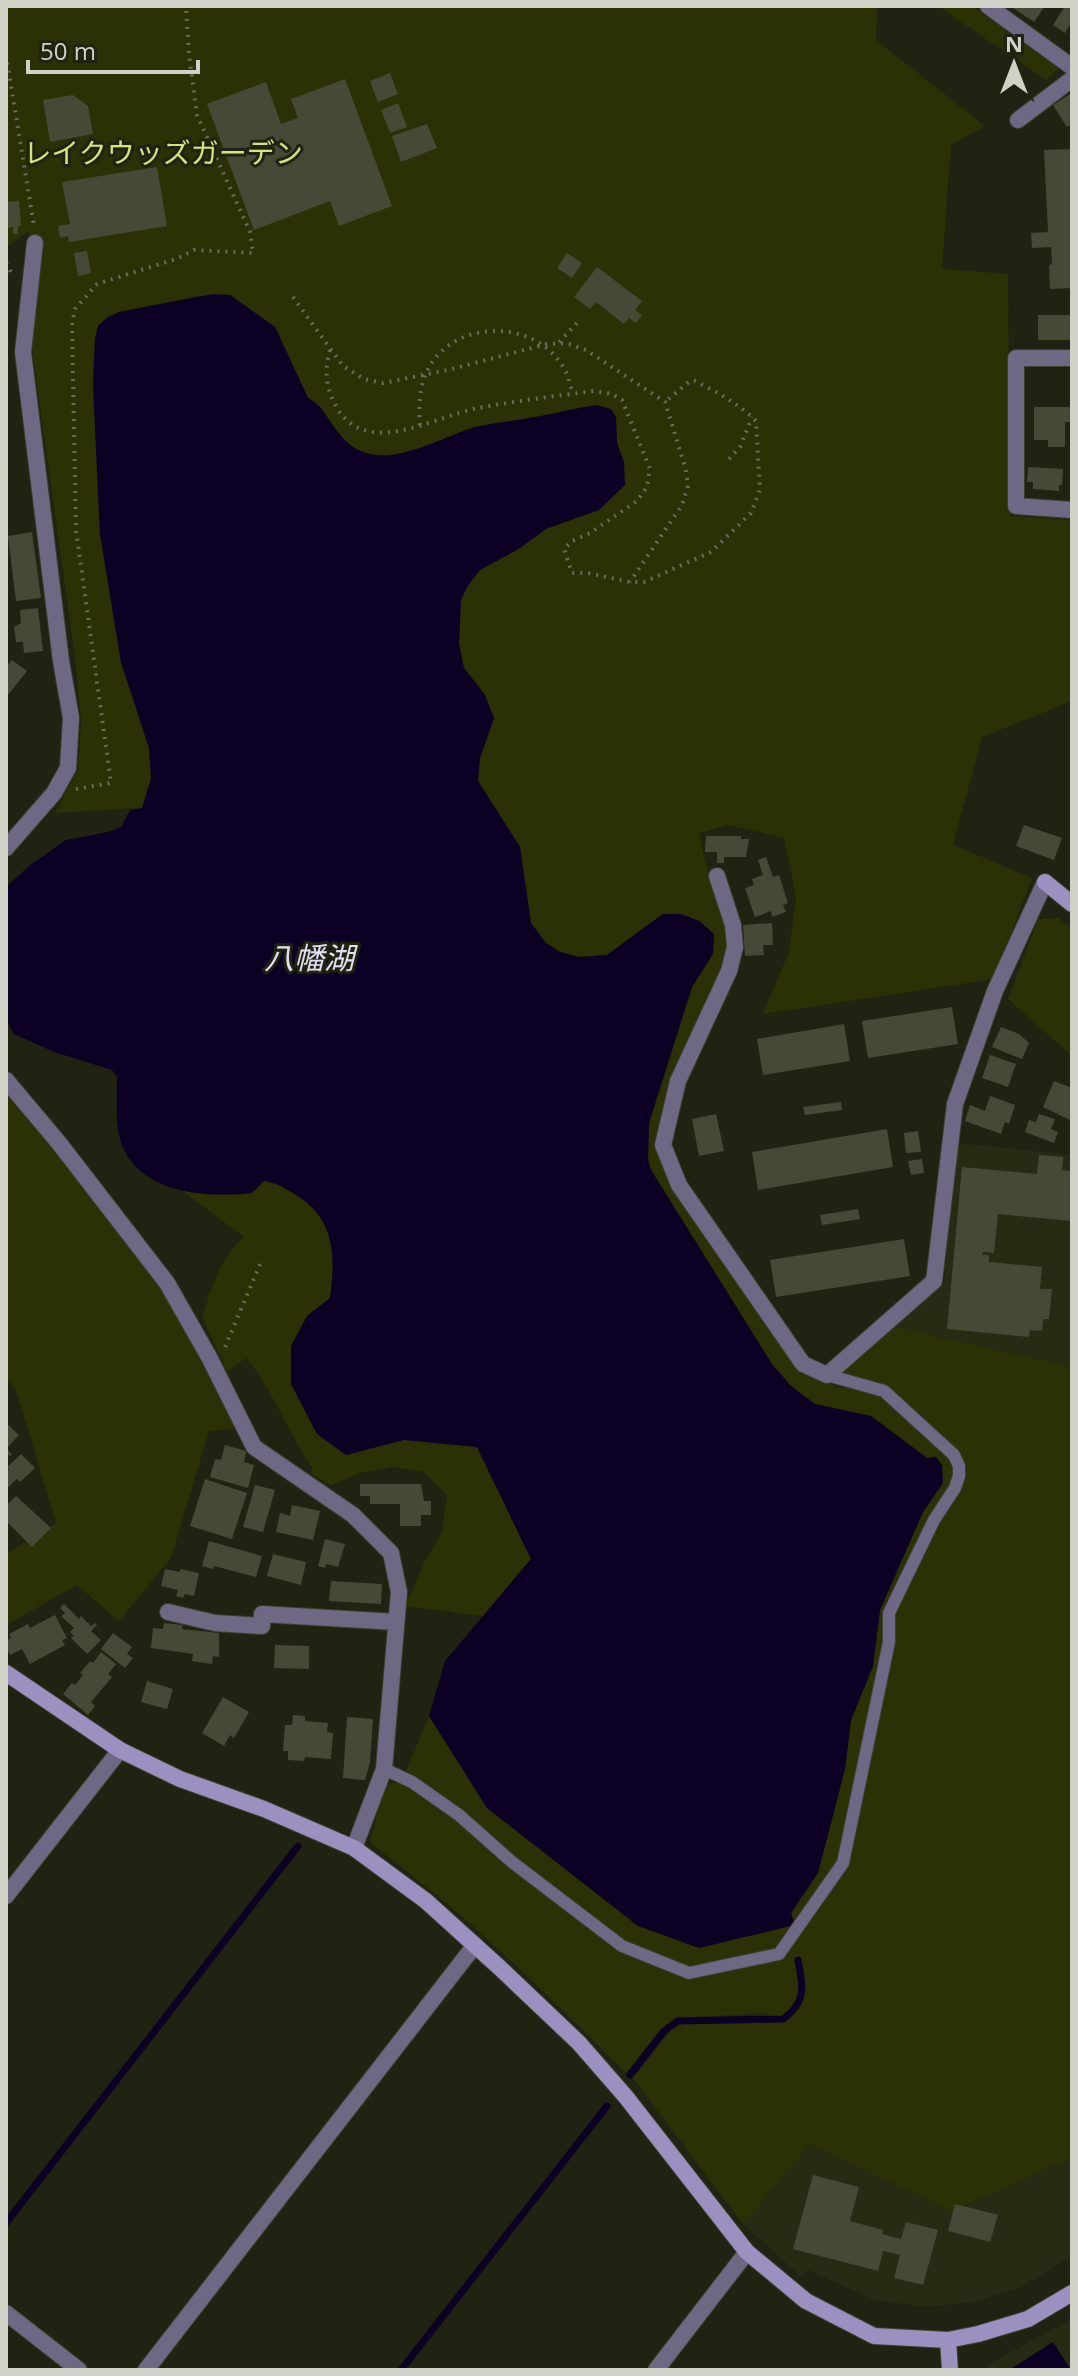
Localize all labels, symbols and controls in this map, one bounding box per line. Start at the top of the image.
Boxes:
scale bar [28,24,198,74]
north arrow [974,24,1054,104]
text: N [1005,28,1023,58]
text: 50 m [40,34,96,67]
park label: レイクウッズガーデン [23,133,303,171]
water label: 八幡湖 [264,937,358,978]

